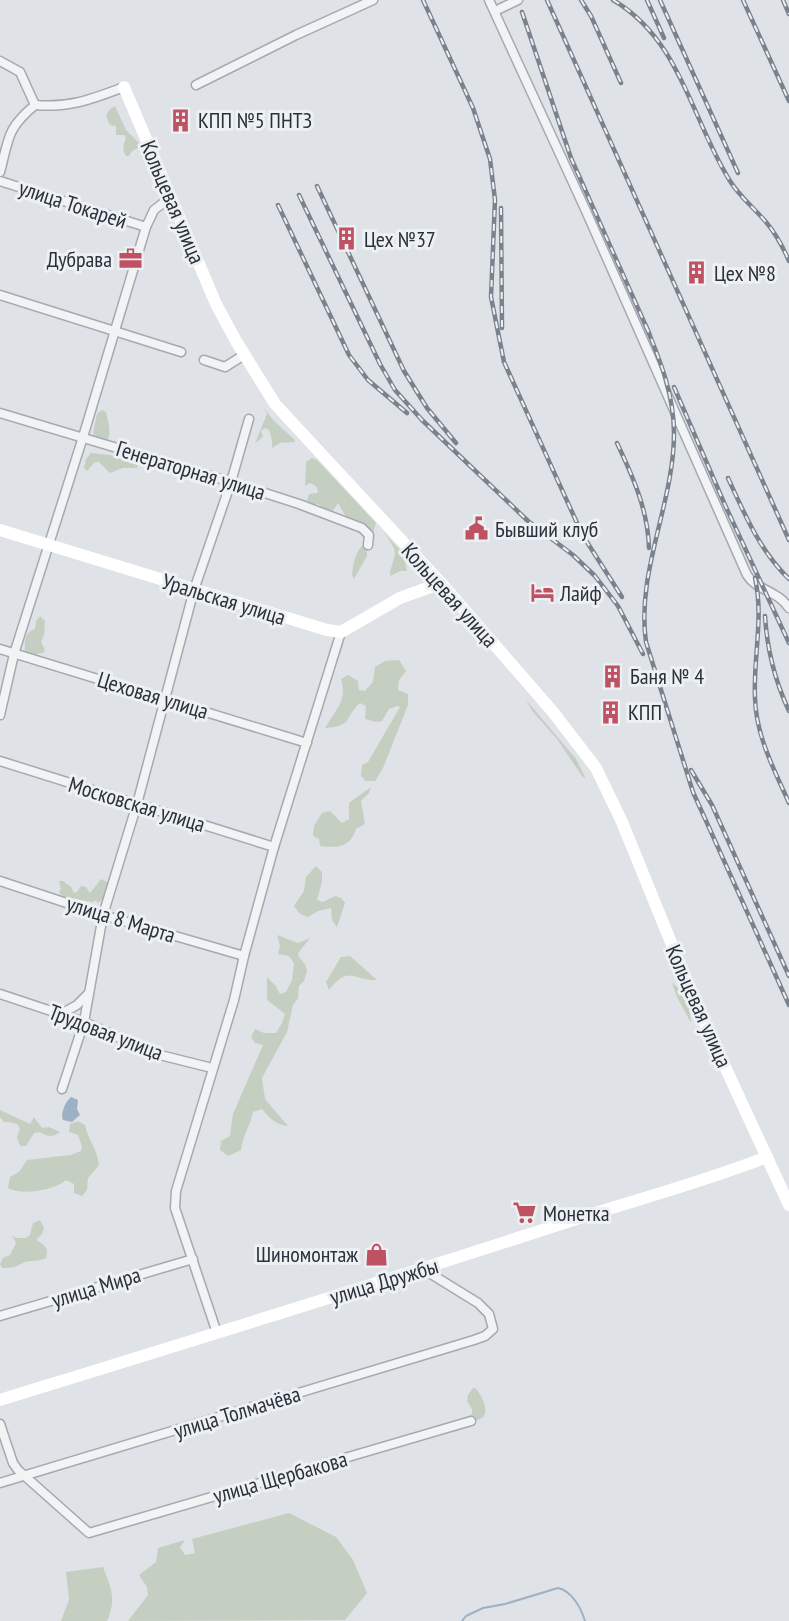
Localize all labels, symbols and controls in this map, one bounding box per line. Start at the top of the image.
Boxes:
place label: КПП №5 ПНТЗ [198,106,312,134]
building icon: КПП №5 ПНТЗ [167,107,193,133]
street label: Кольцевая улица [134,136,212,268]
street label: улица Токарей [15,173,131,235]
place label: Цех №37 [364,225,436,253]
building icon: Цех №37 [333,226,359,252]
place label: Дубрава [47,245,112,273]
office icon: Дубрава [117,246,143,272]
place label: Цех №8 [714,259,776,287]
building icon: Цех №8 [683,260,709,286]
street label: Генераторная улица [113,434,269,506]
place label: Бывший клуб [495,515,598,543]
public building icon: Бывший клуб [464,516,490,542]
street label: Кольцевая улица [396,537,504,653]
street label: Уральская улица [159,567,289,631]
place label: Лайф [559,579,602,607]
hotel icon: Лайф [529,580,555,606]
place label: Баня № 4 [630,662,704,690]
building icon: Баня № 4 [599,663,625,689]
street label: Цеховая улица [94,665,212,725]
place label: КПП [628,698,662,726]
building icon: КПП [597,699,623,725]
street label: Московская улица [65,770,209,838]
street label: улица 8 Марта [63,889,179,949]
street label: Кольцевая улица [660,940,738,1072]
street label: Трудовая улица [45,997,167,1067]
place label: Монетка [543,1199,610,1227]
supermarket icon: Монетка [512,1200,538,1226]
place label: Шиномонтаж [256,1240,358,1268]
shop icon: Шиномонтаж [363,1241,389,1267]
street label: улица Дружбы [326,1251,442,1311]
street label: улица Мира [48,1260,144,1314]
street label: улица Толмачёва [170,1379,304,1445]
street label: улица Щербакова [210,1444,350,1510]

